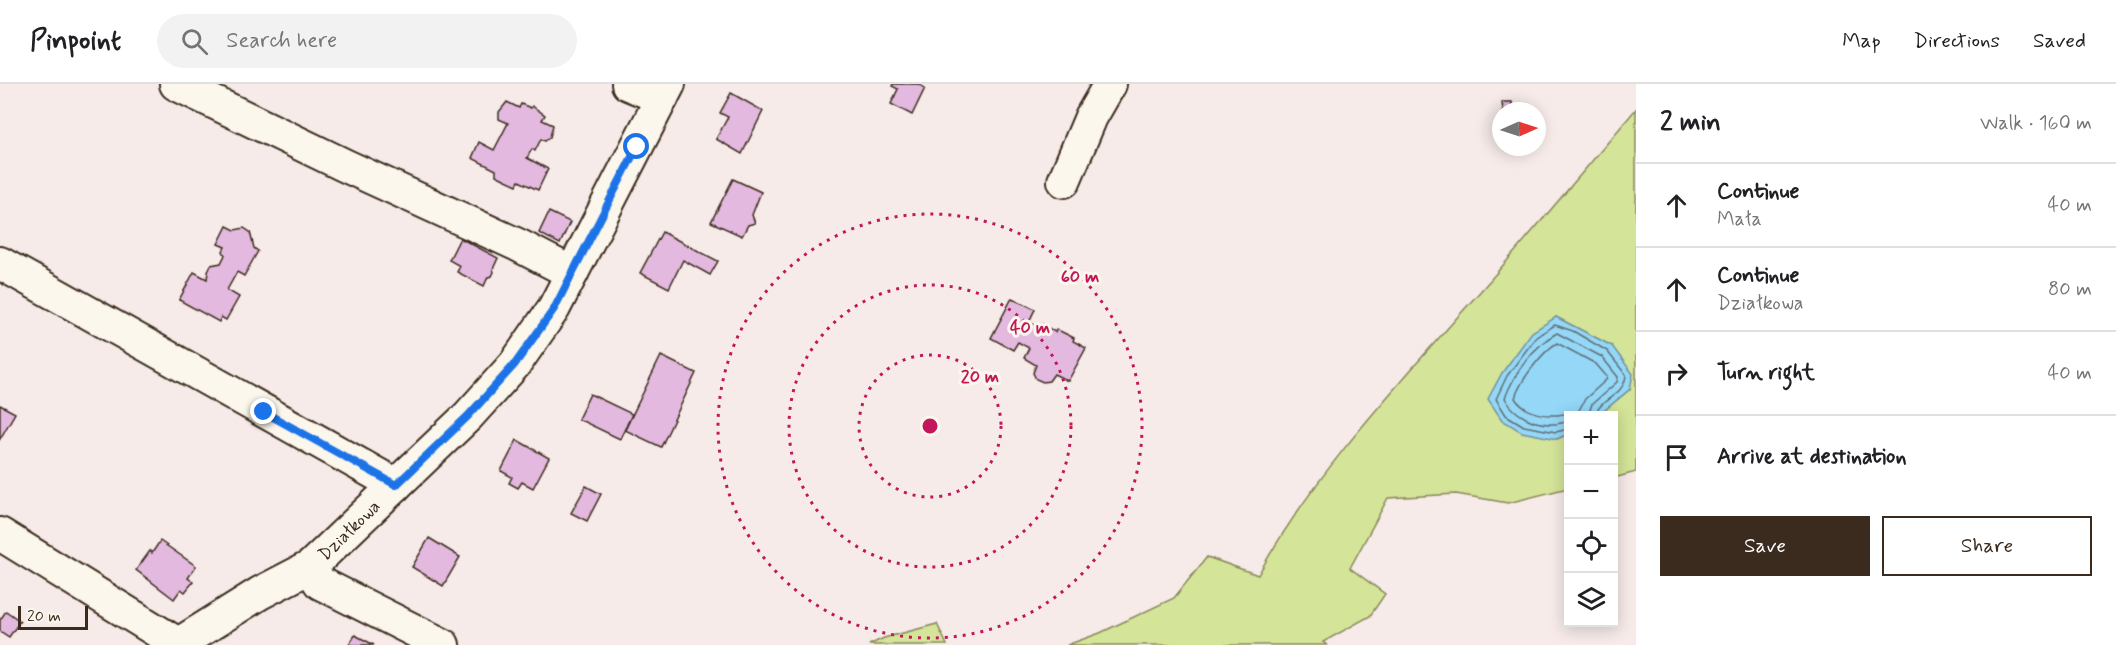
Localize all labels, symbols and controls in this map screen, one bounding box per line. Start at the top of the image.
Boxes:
search box [157,14,577,68]
text: Pinpoint [30,23,121,60]
icon: search [178,25,211,58]
text: Search here [226,27,337,55]
text: Map [1842,27,1881,55]
text: Directions [1914,27,2000,55]
text: Saved [2033,27,2086,55]
north arrow [1492,102,1546,156]
text: 2 min [1660,106,1721,140]
text: Walk · 160 m [1980,110,2092,137]
route start [623,133,649,159]
text: Continue [1717,178,1799,206]
icon: ahead [1660,189,1693,222]
text: 40 m [2048,192,2092,219]
text: Mała [1717,206,1762,233]
text: Continue [1717,262,1799,290]
text: 60 m [1061,265,1099,289]
icon: ahead [1660,273,1693,306]
text: 80 m [2048,276,2092,303]
text: Działkowa [1717,290,1804,317]
text: 40 m [1010,316,1050,340]
icon: right [1660,357,1693,390]
text: Turn right [1717,359,1815,387]
text: 40 m [2048,360,2092,387]
text: 20 m [961,365,999,389]
route end [250,398,276,424]
map controls [1564,411,1618,627]
button: + [1564,411,1618,465]
centre of rings [920,416,940,436]
icon: arrive [1660,441,1693,474]
text: Arrive at destination [1717,443,1907,471]
button: − [1564,465,1618,519]
street label: Działkowa [313,495,386,566]
button: Save [1660,516,1870,576]
button: Share [1882,516,2092,576]
button: locate [1564,519,1618,573]
button: layers [1564,573,1618,627]
scale bar [18,603,88,630]
text: 20 m [27,606,61,627]

